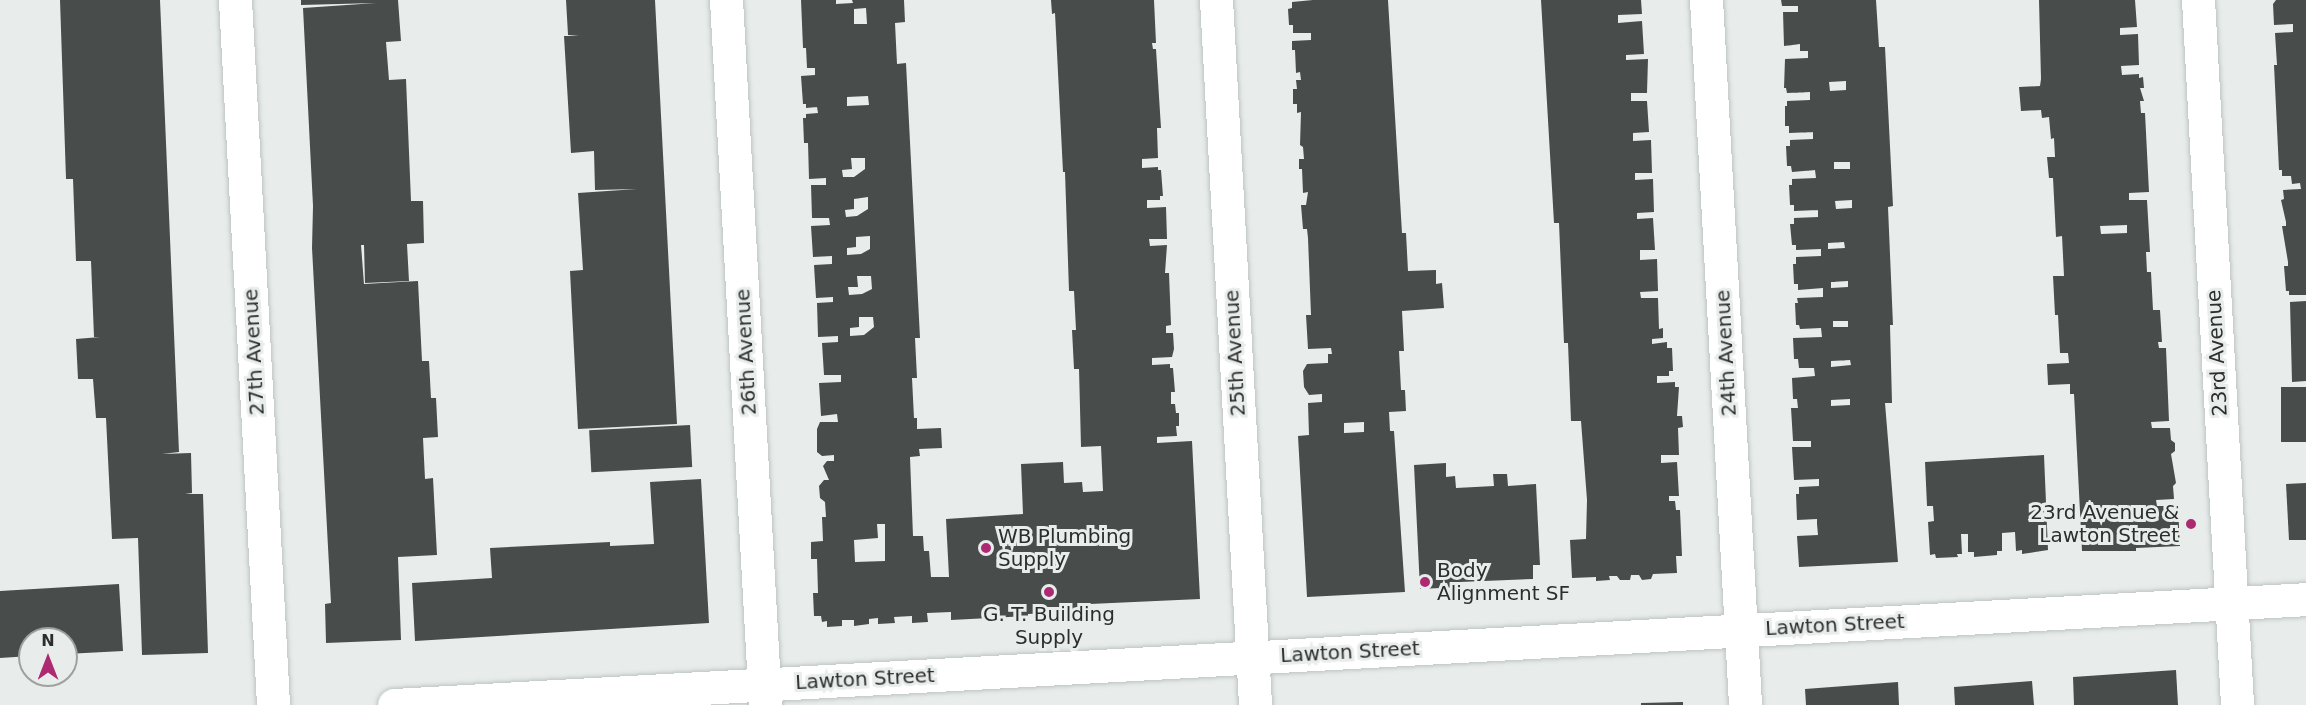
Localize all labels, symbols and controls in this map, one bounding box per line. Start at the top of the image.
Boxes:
street label: 27th Avenue [239,288,269,416]
street label: 26th Avenue [731,288,761,416]
street label: 25th Avenue [1220,289,1250,417]
street label: 24th Avenue [1711,289,1741,417]
street label: 23rd Avenue [2202,289,2232,417]
place label: 23rd Avenue & Lawton Street [2030,500,2179,547]
marker: 23rd Avenue & Lawton Street [2184,517,2198,531]
place label: WB Plumbing Supply [998,524,1131,571]
marker: WB Plumbing Supply [979,541,993,555]
place label: Body Alignment SF [1437,558,1570,605]
marker: Body Alignment SF [1418,575,1432,589]
marker: G. T. Building Supply [1042,585,1056,599]
place label: G. T. Building Supply [983,602,1115,649]
street label: Lawton Street [1765,609,1905,641]
north arrow [18,627,78,687]
text: N [41,631,55,650]
street label: Lawton Street [1280,636,1420,668]
street label: Lawton Street [795,663,935,695]

